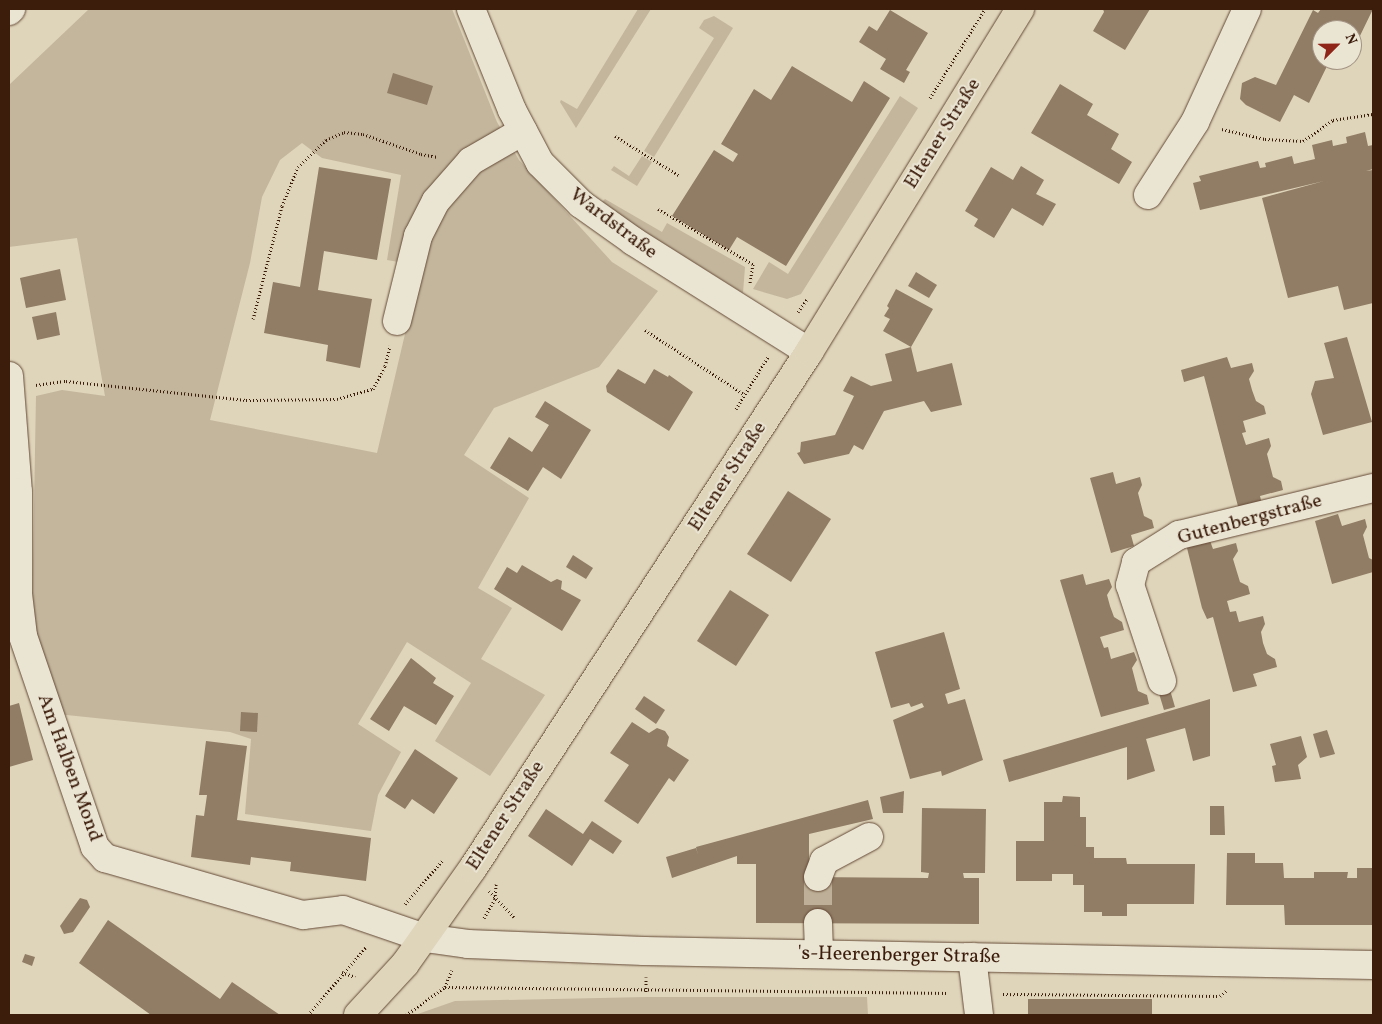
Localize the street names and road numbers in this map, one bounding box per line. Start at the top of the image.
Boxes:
street label: Eltener Straße [899,74,987,194]
street label: Wardstraße [564,183,662,265]
street label: Eltener Straße [684,418,772,536]
street label: Gutenbergstraße [1175,489,1325,551]
street label: Am Halben Mond [31,691,107,845]
street label: Eltener Straße [462,757,550,875]
street label: 's-Heerenberger Straße [797,942,1001,970]

